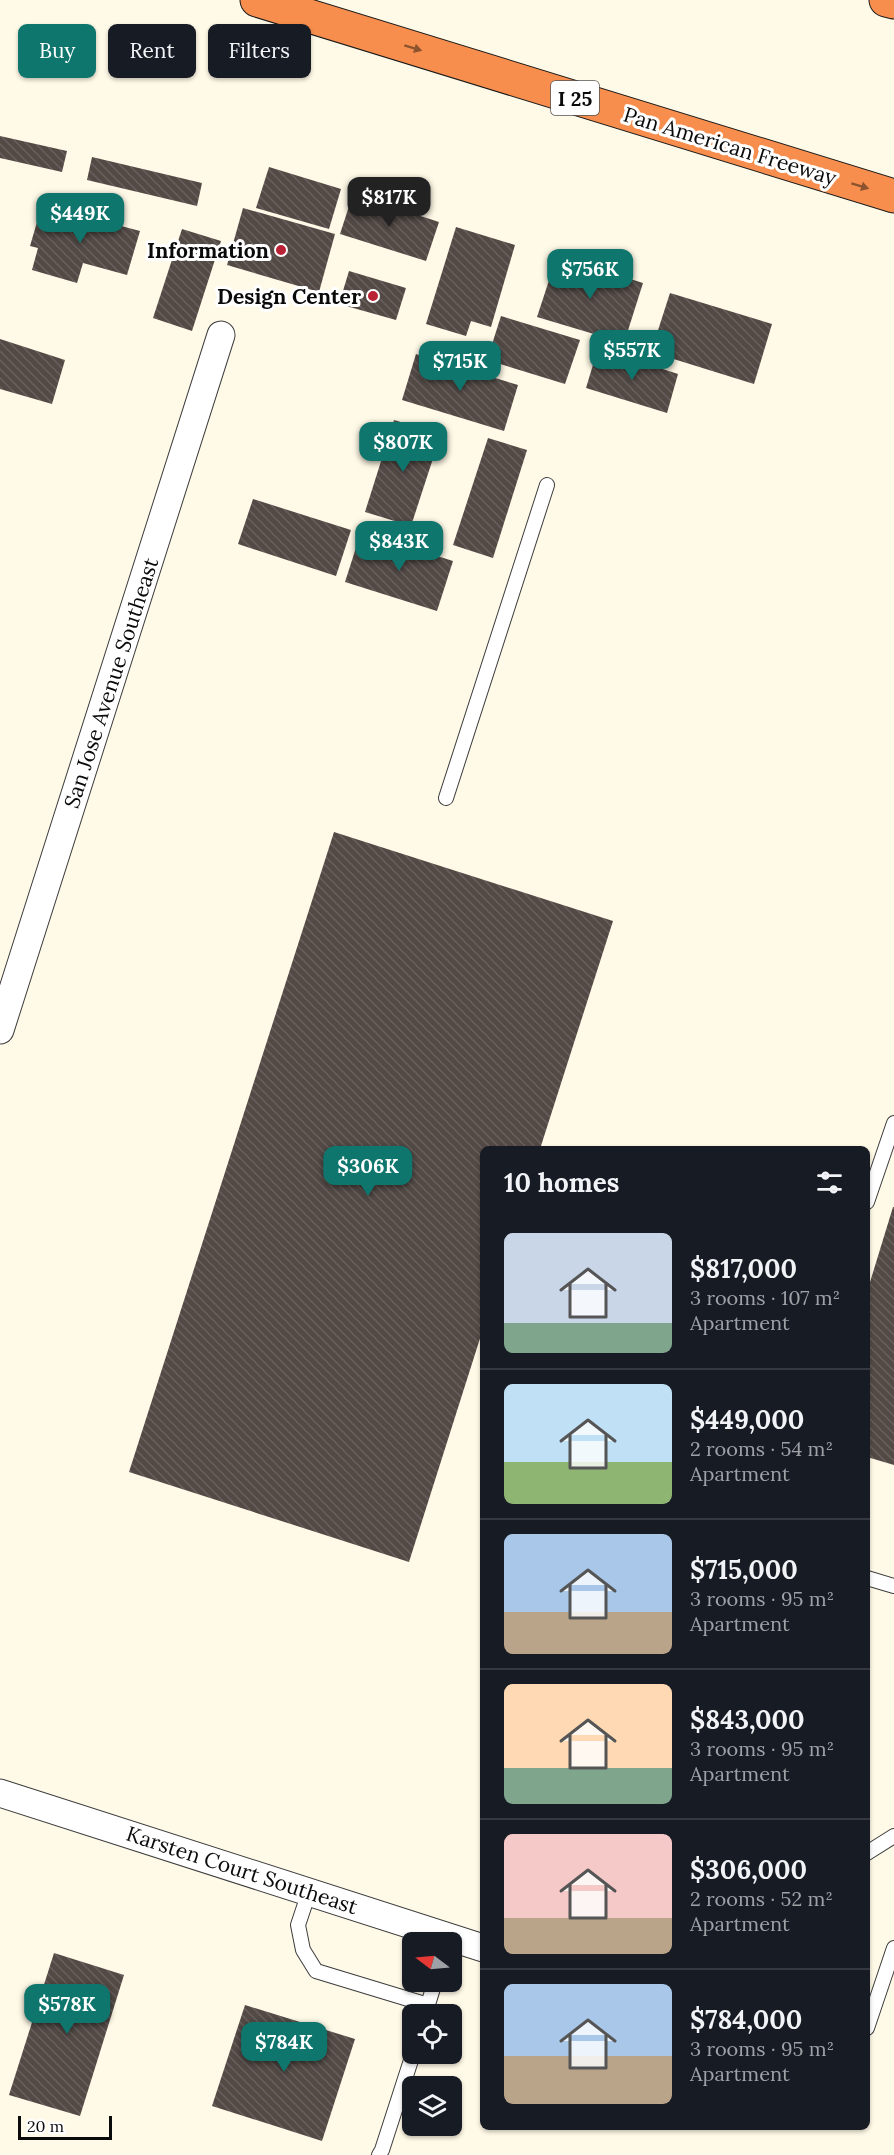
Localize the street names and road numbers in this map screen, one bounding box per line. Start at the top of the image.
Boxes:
road number: I 25 [551,81,599,115]
street label: Pan American Freeway [620,101,840,191]
street label: San Jose Avenue Southeast [58,553,165,812]
street label: Karsten Court Southeast [123,1820,362,1920]

